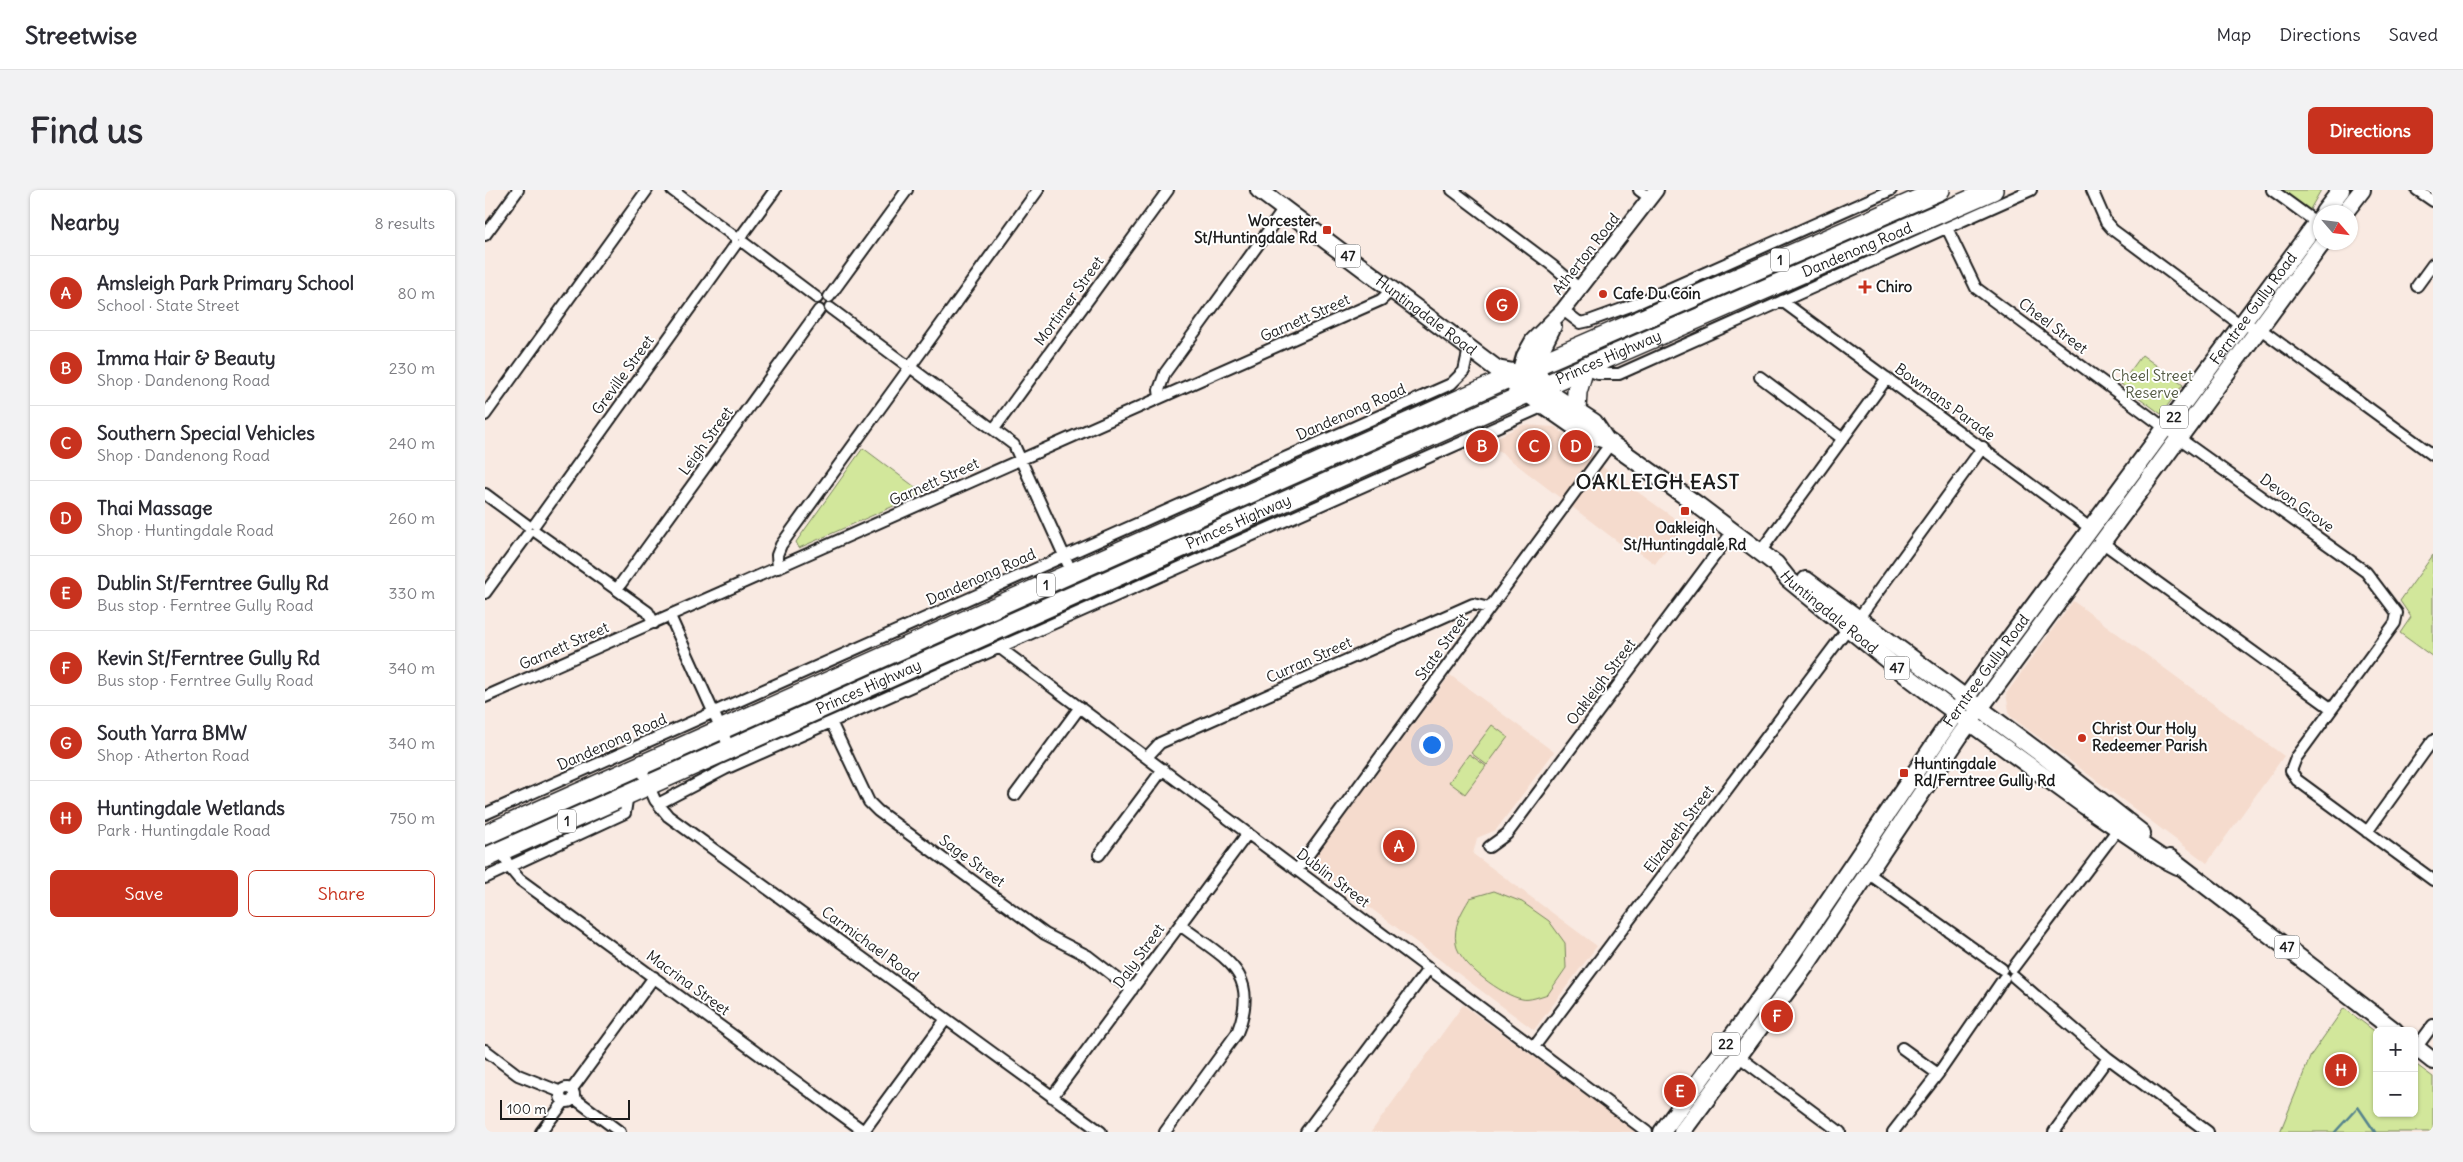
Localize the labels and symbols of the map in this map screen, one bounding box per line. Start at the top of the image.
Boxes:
north arrow [2313,205,2358,250]
street label: Atherton Road [1548,209,1623,298]
place label: Worcester St/Huntingdale Rd [1194,211,1318,248]
street label: Dandenong Road [1799,218,1915,281]
marker: Worcester St/Huntingdale Rd [1321,224,1333,236]
road number: 47 [1335,244,1361,268]
road number: 1 [1771,248,1789,272]
street label: Ferntree Gully Road [2205,248,2301,368]
street label: Mortimer Street [1030,252,1107,349]
street label: Huntingdale Road [1372,271,1481,359]
place label: Chiro [1876,277,1913,296]
marker: Chiro [1858,280,1872,294]
place label: Cafe Du Coin [1613,284,1701,303]
pin: G [1486,286,1518,324]
marker: Cafe Du Coin [1597,288,1609,300]
street label: Garnett Street [1257,289,1353,346]
street label: Cheel Street [2015,293,2092,358]
street label: Princes Highway [1553,326,1664,388]
street label: Greville Street [587,331,658,418]
street label: Bowmans Parade [1891,359,1999,444]
park label: Cheel Street Reserve [2111,366,2193,402]
street label: Dandenong Road [1293,379,1409,444]
street label: Leigh Street [674,403,737,479]
road number: 22 [2160,406,2188,428]
pin: B [1466,427,1498,465]
pin: C [1518,427,1550,465]
pin: D [1560,427,1592,465]
street label: Garnett Street [886,453,982,510]
district label: OAKLEIGH EAST [1576,469,1740,494]
street label: Devon Grove [2256,469,2338,536]
street label: Princes Highway [1183,490,1294,553]
marker: Oakleigh St/Huntingdale Rd [1679,505,1691,517]
place label: Oakleigh St/Huntingdale Rd [1624,518,1747,555]
street label: Dandenong Road [923,544,1039,609]
street label: Huntingdale Road [1776,567,1882,658]
road number: 1 [1037,574,1055,596]
street label: State Street [1411,609,1472,684]
street label: Ferntree Gully Road [1939,610,2033,730]
street label: Garnett Street [516,617,612,674]
street label: Curran Street [1263,632,1354,687]
street label: Oakleigh Street [1562,635,1639,729]
street label: Princes Highway [813,655,924,718]
road number: 47 [1885,656,1909,679]
street label: Dandenong Road [554,709,670,774]
place label: Christ Our Holy Redeemer Parish [2092,719,2208,755]
your location [1419,732,1445,758]
marker: Christ Our Holy Redeemer Parish [2076,732,2088,744]
place label: Huntingdale Rd/Ferntree Gully Rd [1914,754,2055,791]
marker: Huntingdale Rd/Ferntree Gully Rd [1898,767,1910,779]
street label: Elizabeth Street [1639,781,1718,876]
road number: 1 [558,810,576,832]
pin: A [1383,827,1415,865]
street label: Sage Street [936,830,1009,891]
street label: Dublin Street [1293,844,1374,911]
street label: Carmichael Road [818,902,923,985]
street label: Daly Street [1109,920,1168,992]
road number: 47 [2275,936,2299,959]
street label: Macrina Street [643,946,734,1019]
pin: F [1761,997,1793,1035]
road number: 22 [1712,1032,1740,1056]
pin: H [2325,1051,2357,1089]
pin: E [1664,1072,1696,1110]
scale bar [500,1097,630,1120]

